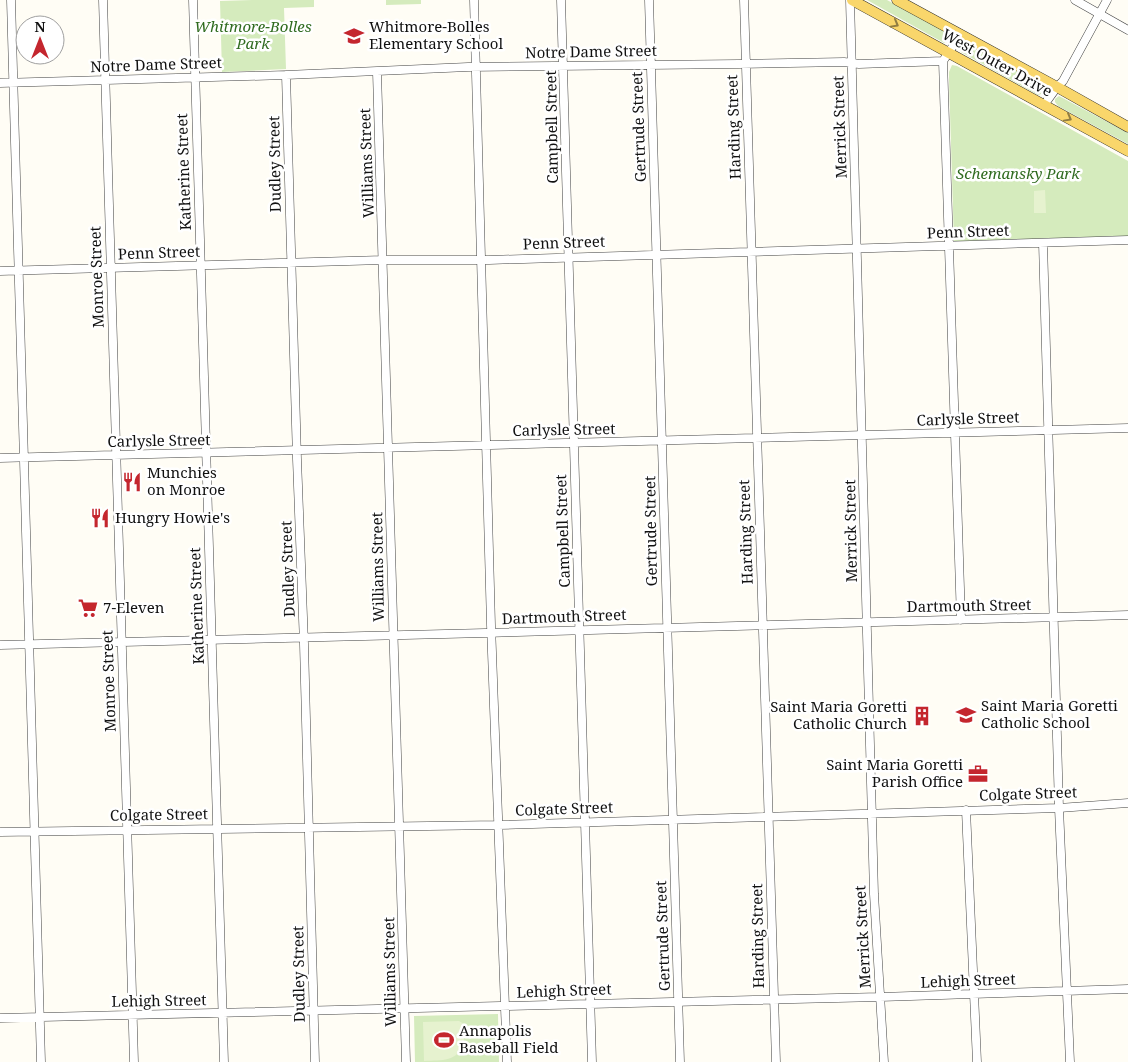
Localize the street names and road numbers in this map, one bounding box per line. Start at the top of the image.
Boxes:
street label: West Outer Drive [939,24,1056,101]
street label: Notre Dame Street [525,40,657,62]
street label: Notre Dame Street [90,52,222,76]
street label: Campbell Street [540,70,562,184]
street label: Gertrude Street [626,71,650,183]
street label: Harding Street [721,74,745,180]
street label: Merrick Street [827,75,851,179]
street label: Williams Street [354,108,378,218]
street label: Katherine Street [171,113,195,231]
street label: Dudley Street [263,116,285,212]
street label: Penn Street [927,220,1009,242]
street label: Monroe Street [84,226,108,328]
street label: Penn Street [523,231,605,253]
street label: Penn Street [118,241,200,263]
street label: Carlysle Street [916,406,1020,430]
street label: Carlysle Street [512,418,616,440]
street label: Carlysle Street [107,429,211,451]
street label: Campbell Street [550,474,574,588]
street label: Gertrude Street [639,476,661,587]
street label: Harding Street [733,479,757,585]
street label: Merrick Street [839,479,861,583]
street label: Williams Street [366,512,388,622]
street label: Dudley Street [275,520,299,618]
street label: Katherine Street [184,547,208,665]
street label: Dartmouth Street [907,594,1031,616]
street label: Dartmouth Street [501,604,627,628]
street label: Monroe Street [96,630,120,732]
street label: Colgate Street [979,781,1077,805]
street label: Colgate Street [515,796,613,820]
street label: Colgate Street [110,803,208,825]
street label: Gertrude Street [650,880,674,992]
street label: Harding Street [746,883,768,989]
street label: Merrick Street [849,885,875,989]
street label: Williams Street [378,917,400,1027]
street label: Dudley Street [287,926,309,1022]
street label: Lehigh Street [920,968,1016,992]
street label: Lehigh Street [516,978,612,1002]
street label: Lehigh Street [111,989,207,1011]

